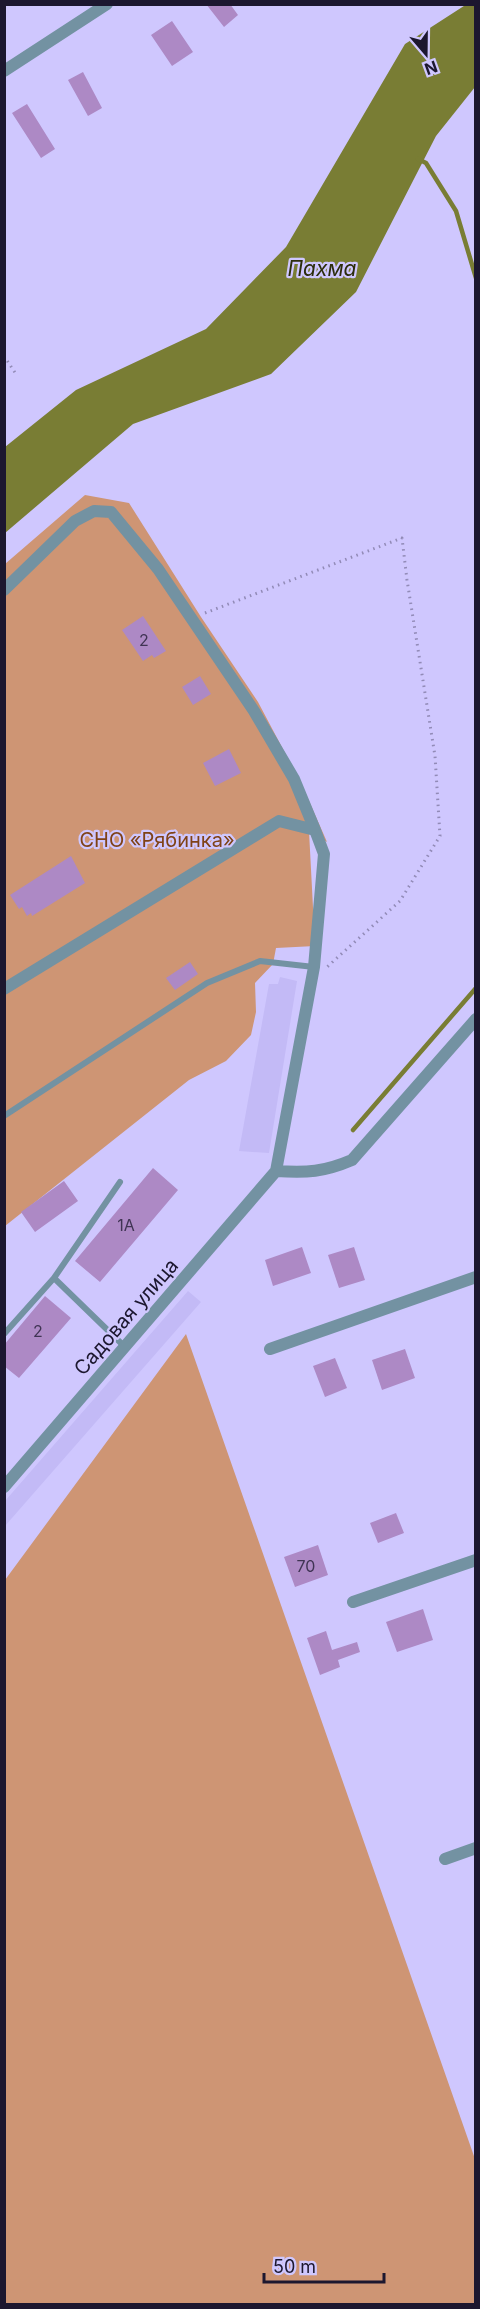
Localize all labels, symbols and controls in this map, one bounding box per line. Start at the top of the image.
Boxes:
north arrow [396,24,456,84]
text: N [422,57,440,80]
water label: Пахма [287,256,357,281]
house number: 2 [139,630,149,650]
park label: СНО «Рябинка» [79,828,235,852]
house number: 1А [117,1215,135,1235]
street label: Садовая улица [69,1254,183,1380]
house number: 2 [33,1321,43,1341]
house number: 70 [297,1556,315,1576]
scale bar [264,2246,384,2284]
text: 50 m [273,2256,316,2277]

